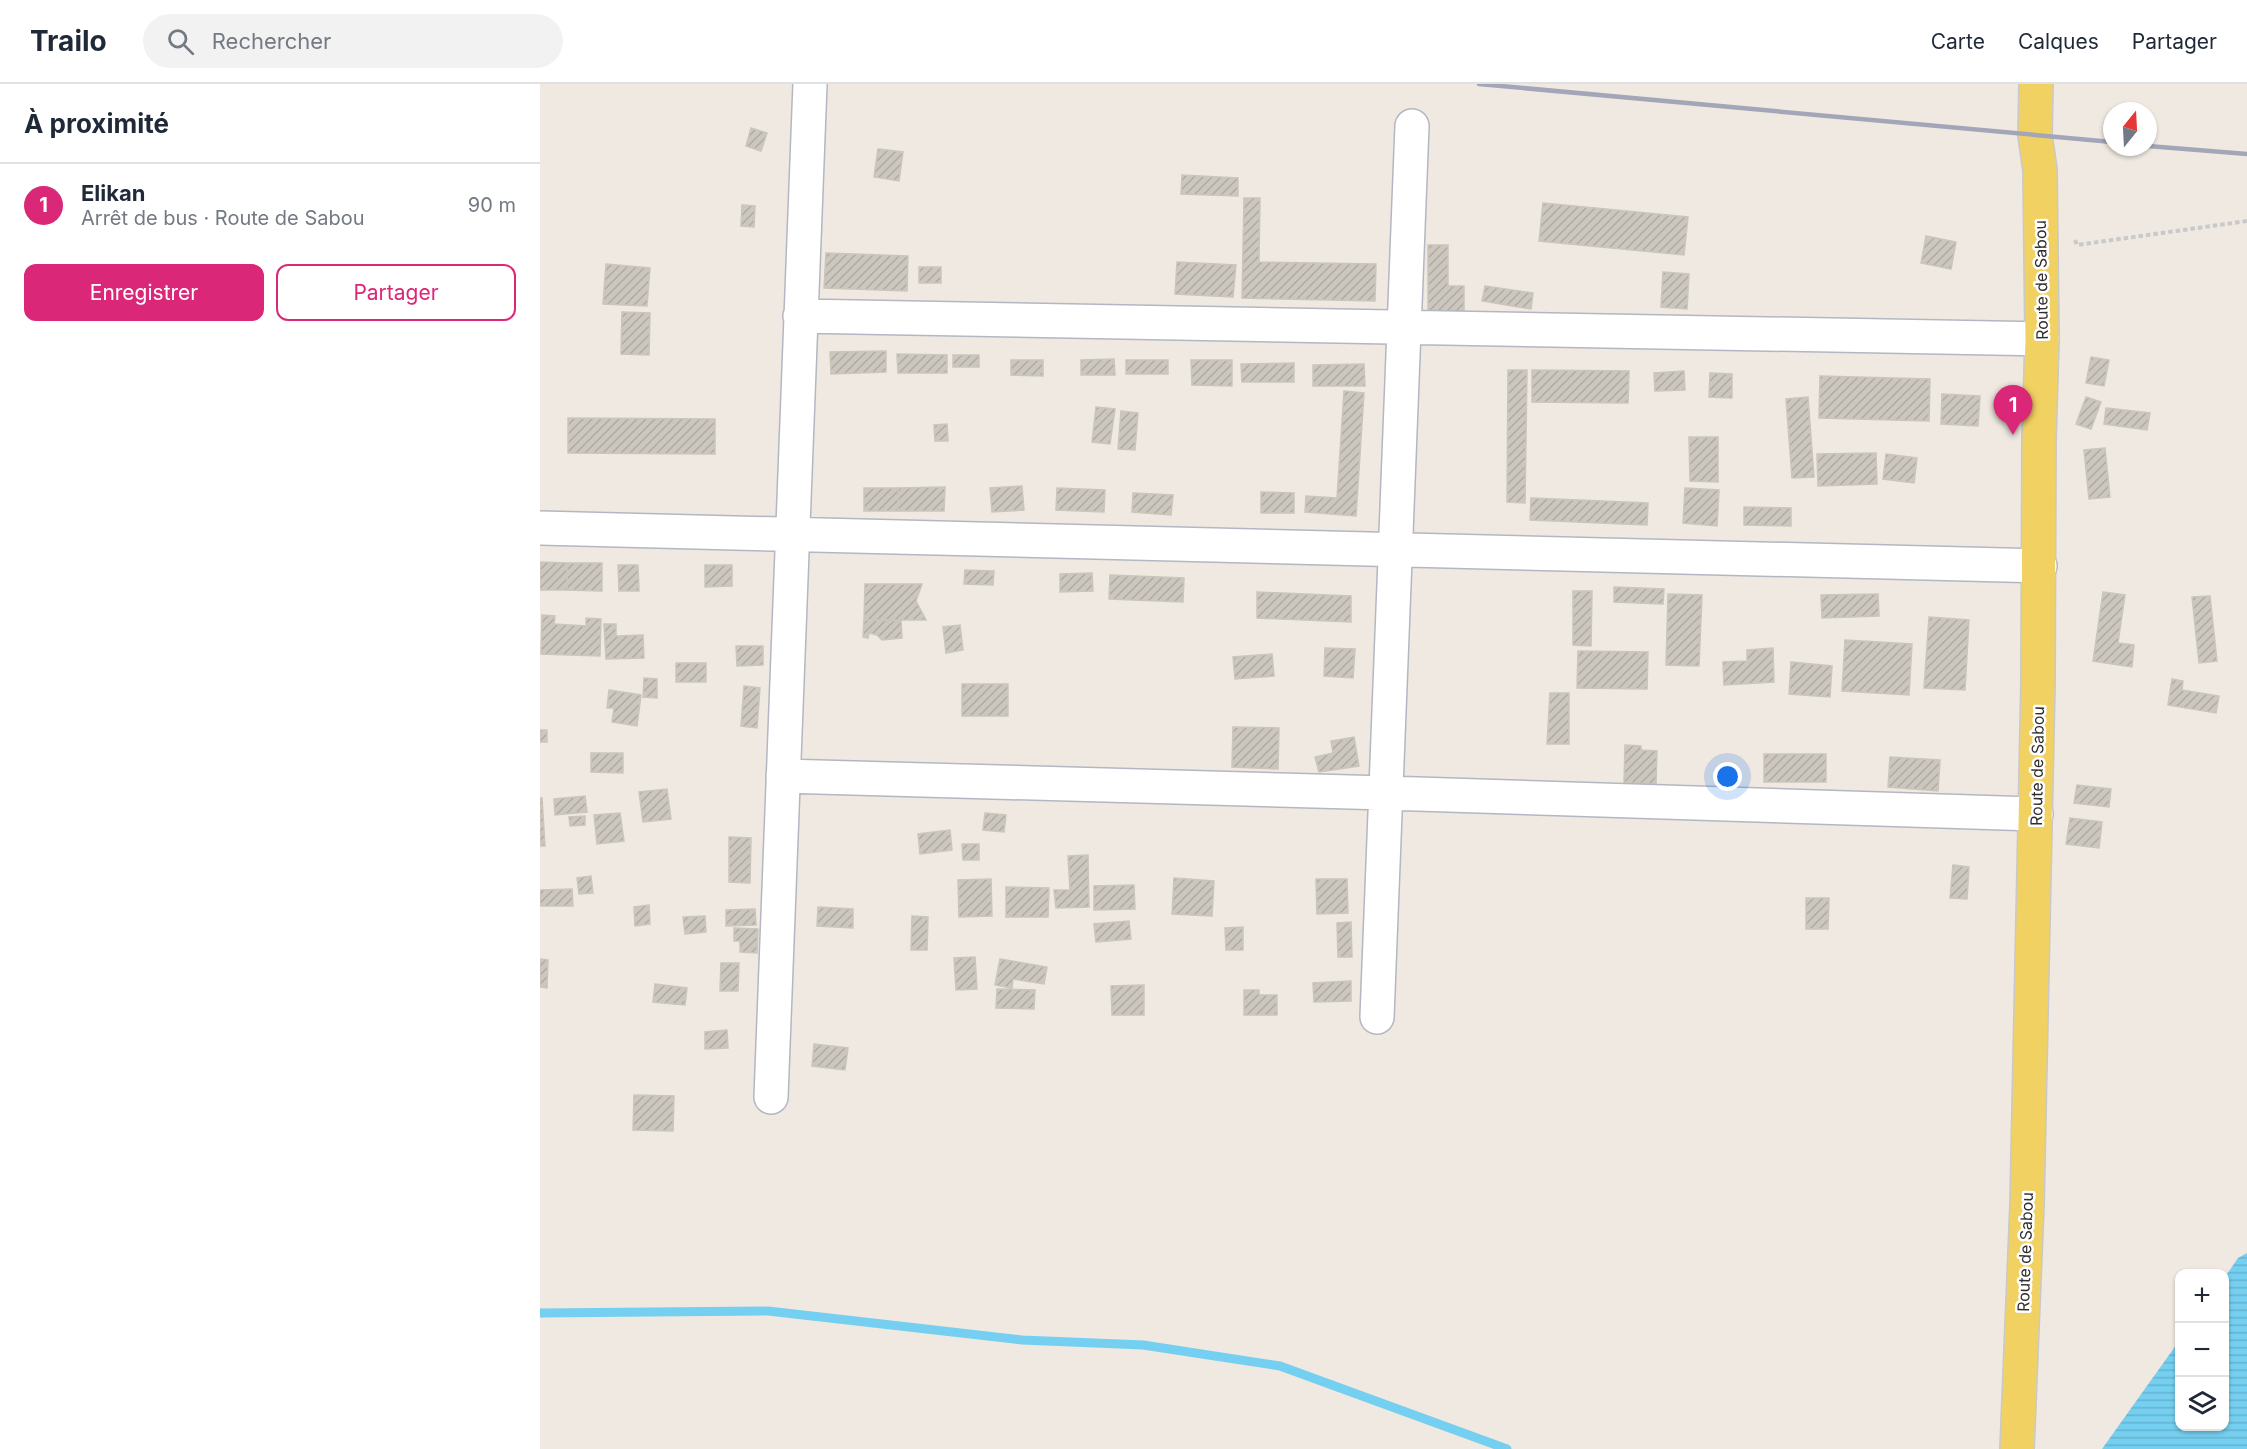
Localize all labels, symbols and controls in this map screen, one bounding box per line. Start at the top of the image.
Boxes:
search box [143,14,563,68]
text: Trailo [30,24,107,58]
icon: search [164,25,197,58]
text: Rechercher [212,28,331,54]
text: Carte [1931,29,1985,54]
text: Calques [2018,29,2099,54]
text: Partager [2132,29,2217,54]
north arrow [2103,102,2157,156]
text: À proximité [24,108,169,139]
text: Elikan [81,180,146,206]
text: 1 [39,193,48,217]
text: 90 m [468,193,516,217]
text: Arrêt de bus · Route de Sabou [81,206,365,230]
street label: Route de Sabou [2030,220,2052,340]
button: Enregistrer [24,264,264,321]
button: Partager [276,264,516,321]
pin: 1 [1994,386,2032,435]
street label: Route de Sabou [2026,706,2048,826]
your location [1713,762,1742,791]
street label: Route de Sabou [2013,1192,2037,1312]
map controls [2175,1269,2229,1431]
button: + [2175,1269,2229,1323]
button: − [2175,1323,2229,1377]
button: layers [2175,1377,2229,1431]

